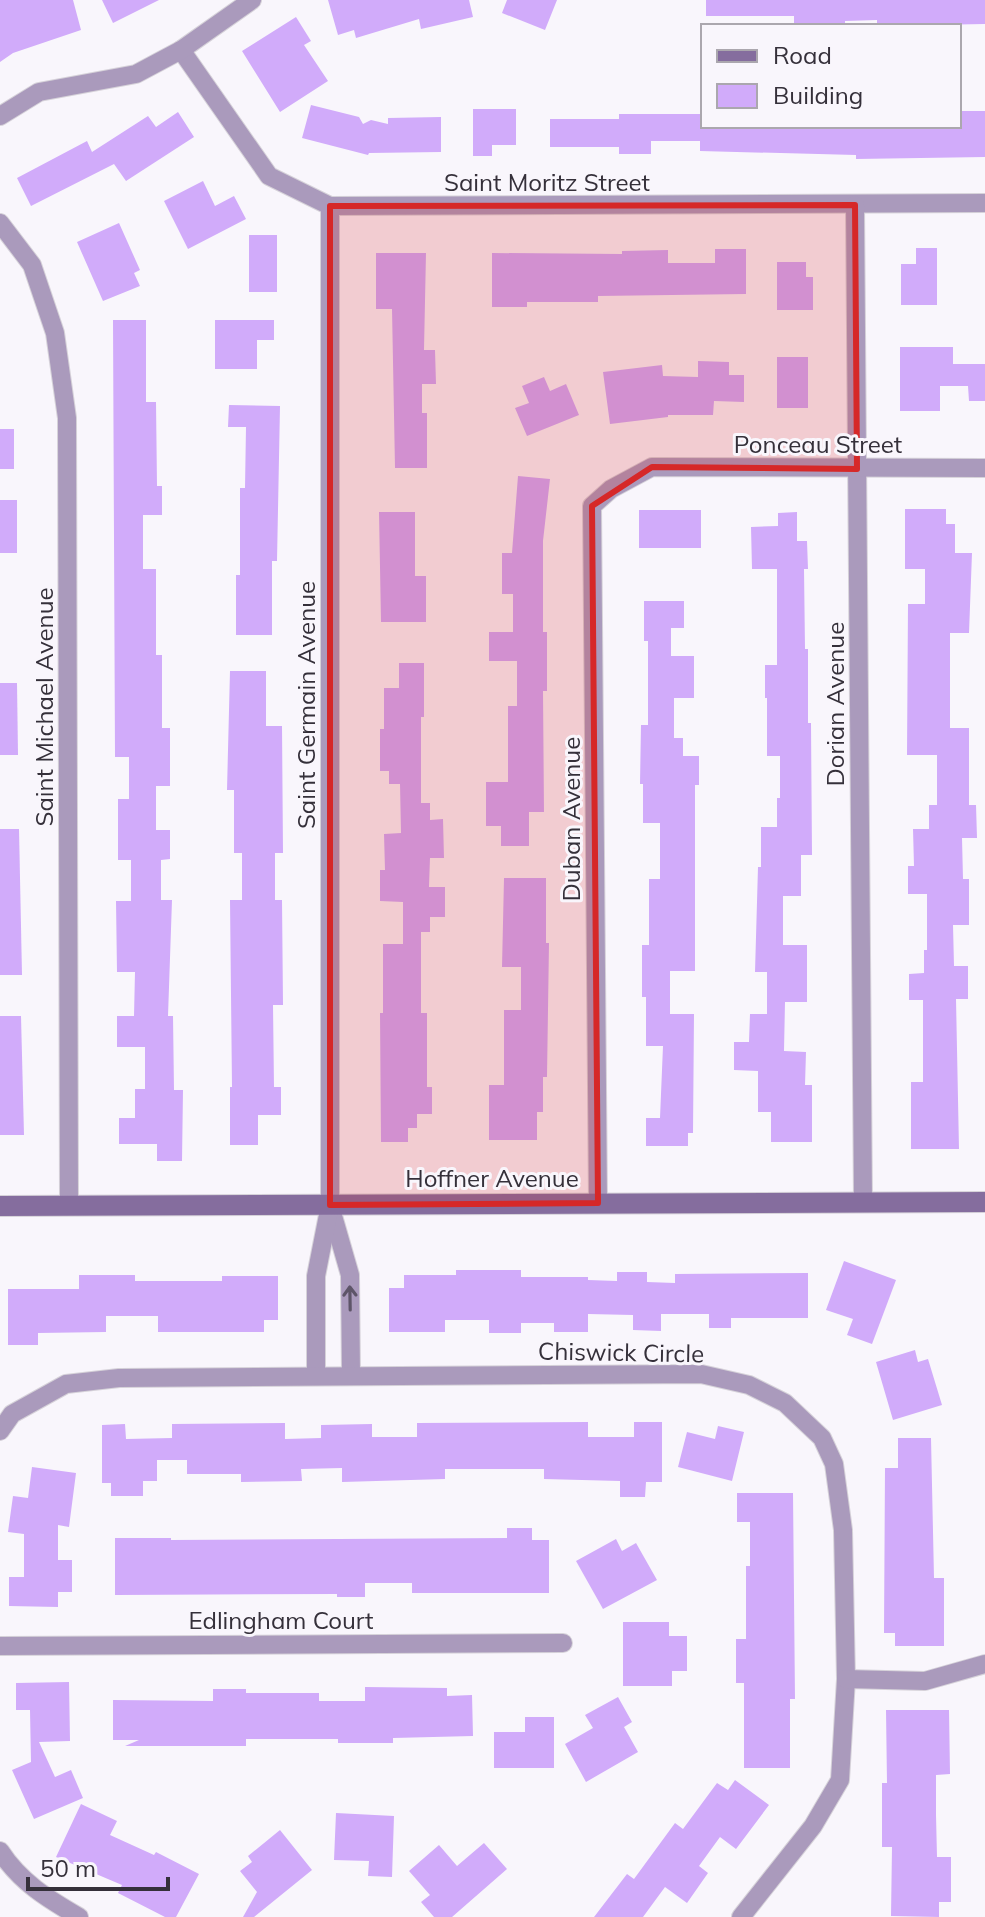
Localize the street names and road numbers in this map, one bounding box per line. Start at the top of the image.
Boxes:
street label: Saint Moritz Street [444,167,650,197]
street label: Ponceau Street [734,429,902,459]
street label: Saint Germain Avenue [291,581,321,829]
street label: Saint Michael Avenue [29,587,59,827]
street label: Dorian Avenue [820,622,850,786]
street label: Duban Avenue [556,737,586,901]
street label: Hoffner Avenue [405,1163,579,1193]
street label: Chiswick Circle [538,1336,704,1368]
street label: Edlingham Court [188,1605,374,1635]

